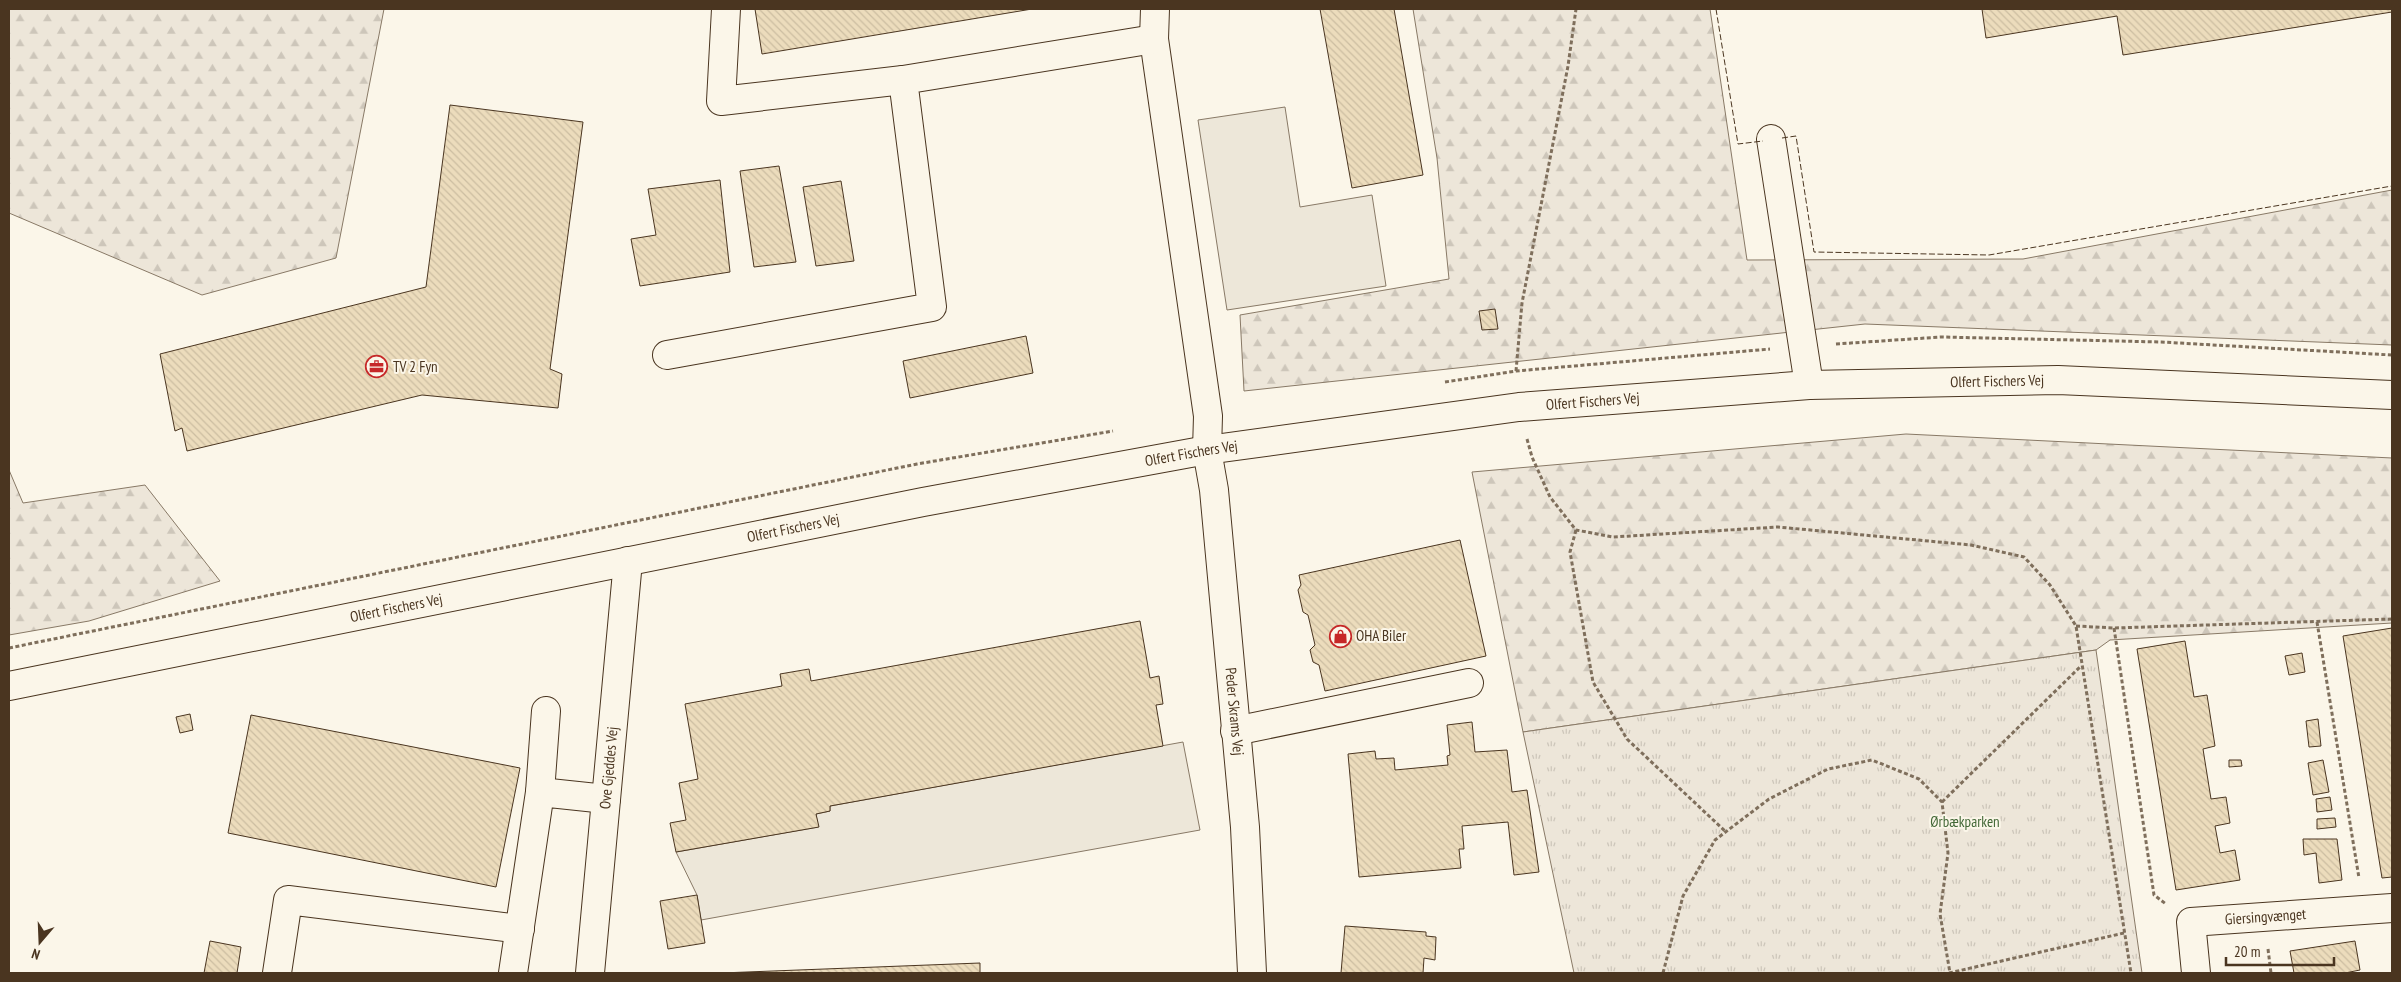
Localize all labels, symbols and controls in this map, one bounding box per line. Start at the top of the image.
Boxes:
office icon: TV 2 Fyn [365,355,389,379]
place label: TV 2 Fyn [393,357,438,376]
street label: Olfert Fischers Vej [1950,370,2044,391]
street label: Olfert Fischers Vej [1545,388,1640,414]
street label: Olfert Fischers Vej [1143,436,1239,470]
street label: Olfert Fischers Vej [745,509,841,546]
street label: Olfert Fischers Vej [348,589,444,626]
shop icon: OHA Biler [1328,624,1352,648]
place label: OHA Biler [1356,626,1407,645]
street label: Peder Skrams Vej [1221,667,1248,756]
street label: Ove Gjeddes Vej [595,726,622,810]
park label: Ørbækparken [1930,812,2000,831]
street label: Giersingvænget [2224,904,2307,929]
north arrow [15,917,65,967]
scale bar [2226,934,2334,966]
text: 20 m [2234,942,2260,961]
text: N [29,945,42,964]

